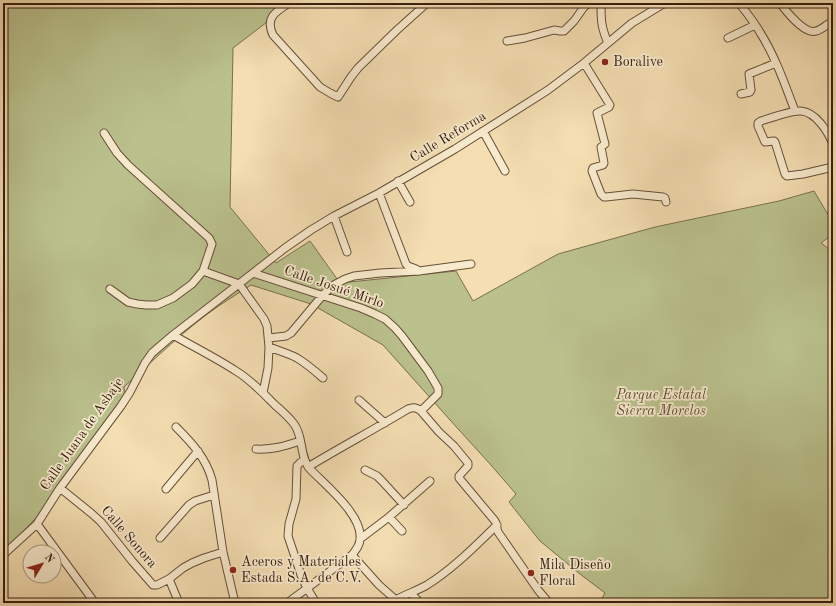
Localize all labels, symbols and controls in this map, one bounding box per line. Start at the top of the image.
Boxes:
place label: Boralive [613,55,663,69]
marker: Boralive [600,57,610,67]
street label: Calle Reforma [408,109,489,165]
street label: Calle Josué Mirlo [282,263,386,311]
street label: Calle Juana de Asbaje [38,375,126,493]
park label: Parque Estatal Sierra Morelos [615,388,706,418]
street label: Calle Sonora [98,503,160,571]
north arrow [22,544,62,584]
text: N [42,552,56,566]
place label: Aceros y Materiales Estada S.A. de C.V. [241,555,361,585]
place label: Mila Diseño Floral [539,558,611,588]
marker: Aceros y Materiales Estada S.A. de C.V. [228,565,238,575]
marker: Mila Diseño Floral [526,568,536,578]

